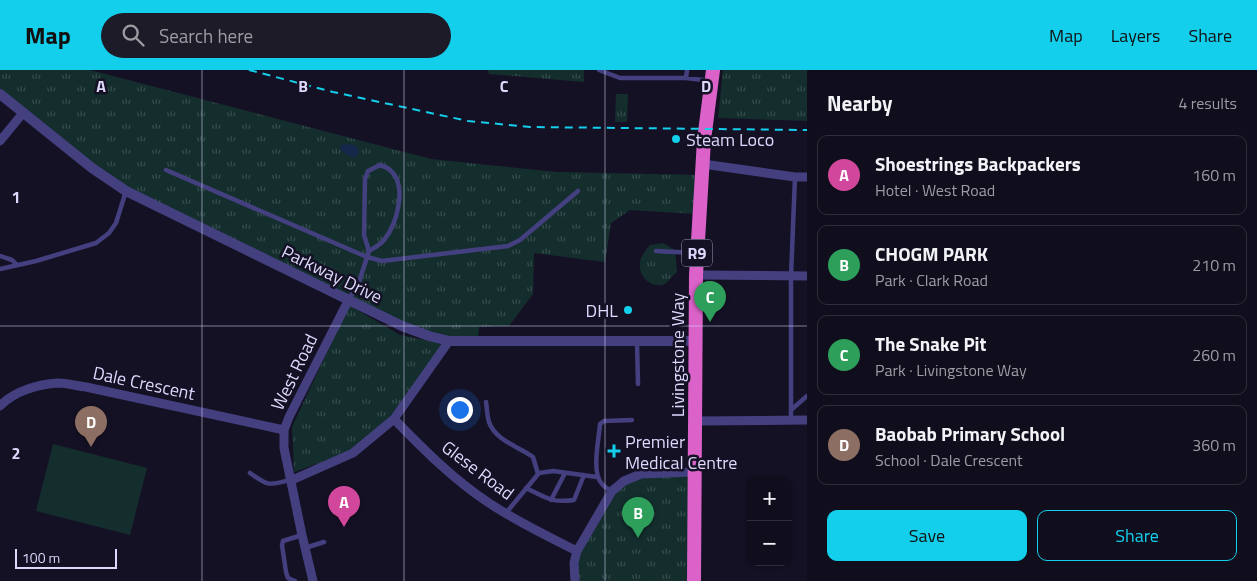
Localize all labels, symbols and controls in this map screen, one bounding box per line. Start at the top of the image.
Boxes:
search box [101,13,451,58]
text: Map [25,17,71,53]
icon: search [119,21,147,49]
text: Search here [159,21,253,50]
text: Map [1049,22,1083,49]
text: Layers [1111,22,1160,49]
text: Share [1188,22,1232,49]
text: A [96,74,106,98]
text: B [298,74,308,98]
text: C [500,74,509,98]
text: D [701,74,711,98]
text: Nearby [827,87,892,119]
text: 4 results [1178,91,1237,115]
place label: Steam Loco [686,126,774,153]
marker: Steam Loco [670,133,682,145]
text: Shoestrings Backpackers [875,149,1081,178]
text: A [839,163,849,187]
text: 160 m [1192,163,1236,187]
text: Hotel · West Road [875,178,995,202]
text: 1 [12,185,20,209]
street label: Parkway Drive [277,238,387,310]
text: CHOGM PARK [875,239,988,268]
road number: R9 [682,240,712,267]
text: B [839,253,849,277]
text: 210 m [1192,253,1236,277]
text: Park · Clark Road [875,268,988,292]
pin: C [694,281,726,322]
street label: Livingstone Way [664,293,691,417]
place label: DHL [586,297,618,324]
marker: DHL [622,304,634,316]
street label: West Road [264,329,324,415]
text: The Snake Pit [875,329,986,358]
text: C [840,343,848,367]
text: 260 m [1192,343,1236,367]
text: Park · Livingstone Way [875,358,1027,382]
street label: Dale Crescent [90,359,198,407]
your location [447,397,473,423]
pin: D [75,406,107,447]
text: Baobab Primary School [875,419,1065,448]
place label: Premier Medical Centre [625,428,737,476]
text: D [839,433,849,457]
text: 360 m [1192,433,1236,457]
street label: Glese Road [436,434,520,506]
text: 2 [12,441,20,465]
marker: Premier Medical Centre [607,444,621,458]
text: School · Dale Crescent [875,448,1023,472]
map controls [747,476,792,566]
button: + [747,476,792,521]
pin: A [328,486,360,527]
pin: B [622,497,654,538]
button: Save [827,510,1027,561]
button: Share [1037,510,1237,561]
button: − [747,521,792,566]
scale bar [15,546,118,569]
text: 100 m [22,547,60,568]

